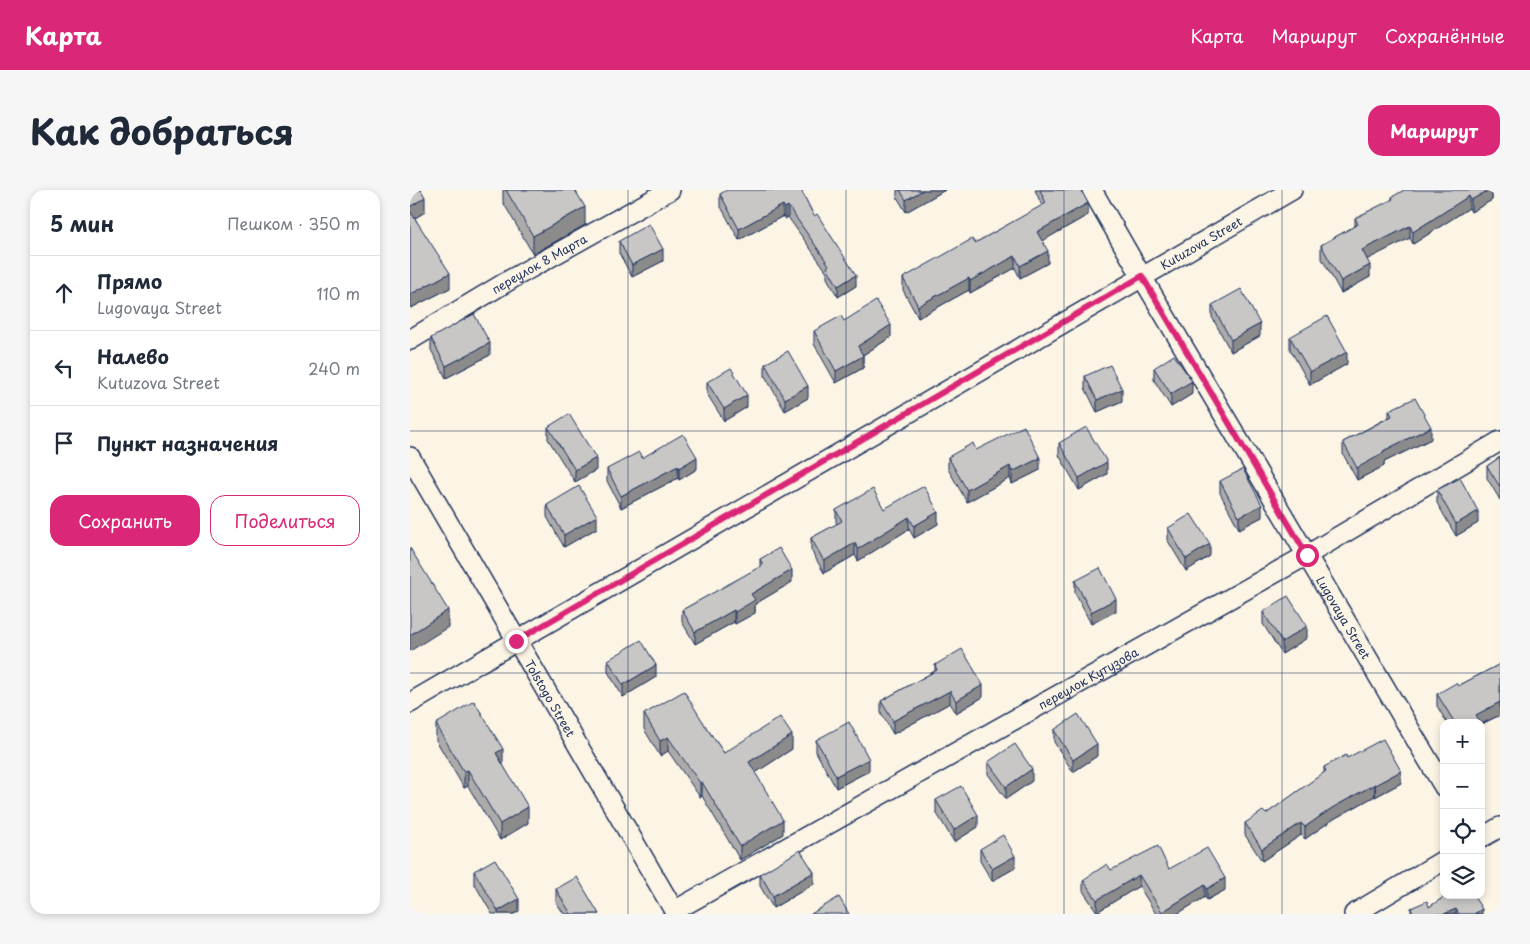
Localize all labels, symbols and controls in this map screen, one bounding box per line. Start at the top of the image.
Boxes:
text: Карта [25,17,102,53]
text: Карта [1191,22,1243,49]
text: Маршрут [1271,22,1357,49]
text: Сохранённые [1385,22,1505,49]
text: Как добраться [30,104,294,157]
button: Маршрут [1368,105,1500,156]
text: 5 мин [50,207,114,239]
text: Пешком · 350 m [227,211,360,235]
street label: Kutuzova Street [1157,212,1245,274]
street label: переулок 8 Марта [488,229,591,298]
text: Прямо [97,267,162,295]
icon: ahead [50,279,78,307]
text: 110 m [317,281,360,305]
text: Lugovaya Street [97,295,222,319]
text: Налево [97,342,169,370]
icon: left [50,354,78,382]
text: 240 m [308,356,360,380]
text: Kutuzova Street [97,370,220,394]
icon: arrive [50,429,78,457]
text: Пункт назначения [97,429,278,457]
button: Сохранить [50,495,200,546]
button: Поделиться [210,495,360,546]
route start [1296,544,1319,567]
street label: Lugovaya Street [1312,573,1375,662]
route end [505,630,528,653]
street label: переулок Кутузова [1035,642,1142,714]
street label: Tolstogo Street [521,656,580,740]
map controls [1440,719,1485,899]
button: + [1440,719,1485,764]
button: − [1440,764,1485,809]
button: locate [1440,809,1485,854]
button: layers [1440,854,1485,899]

